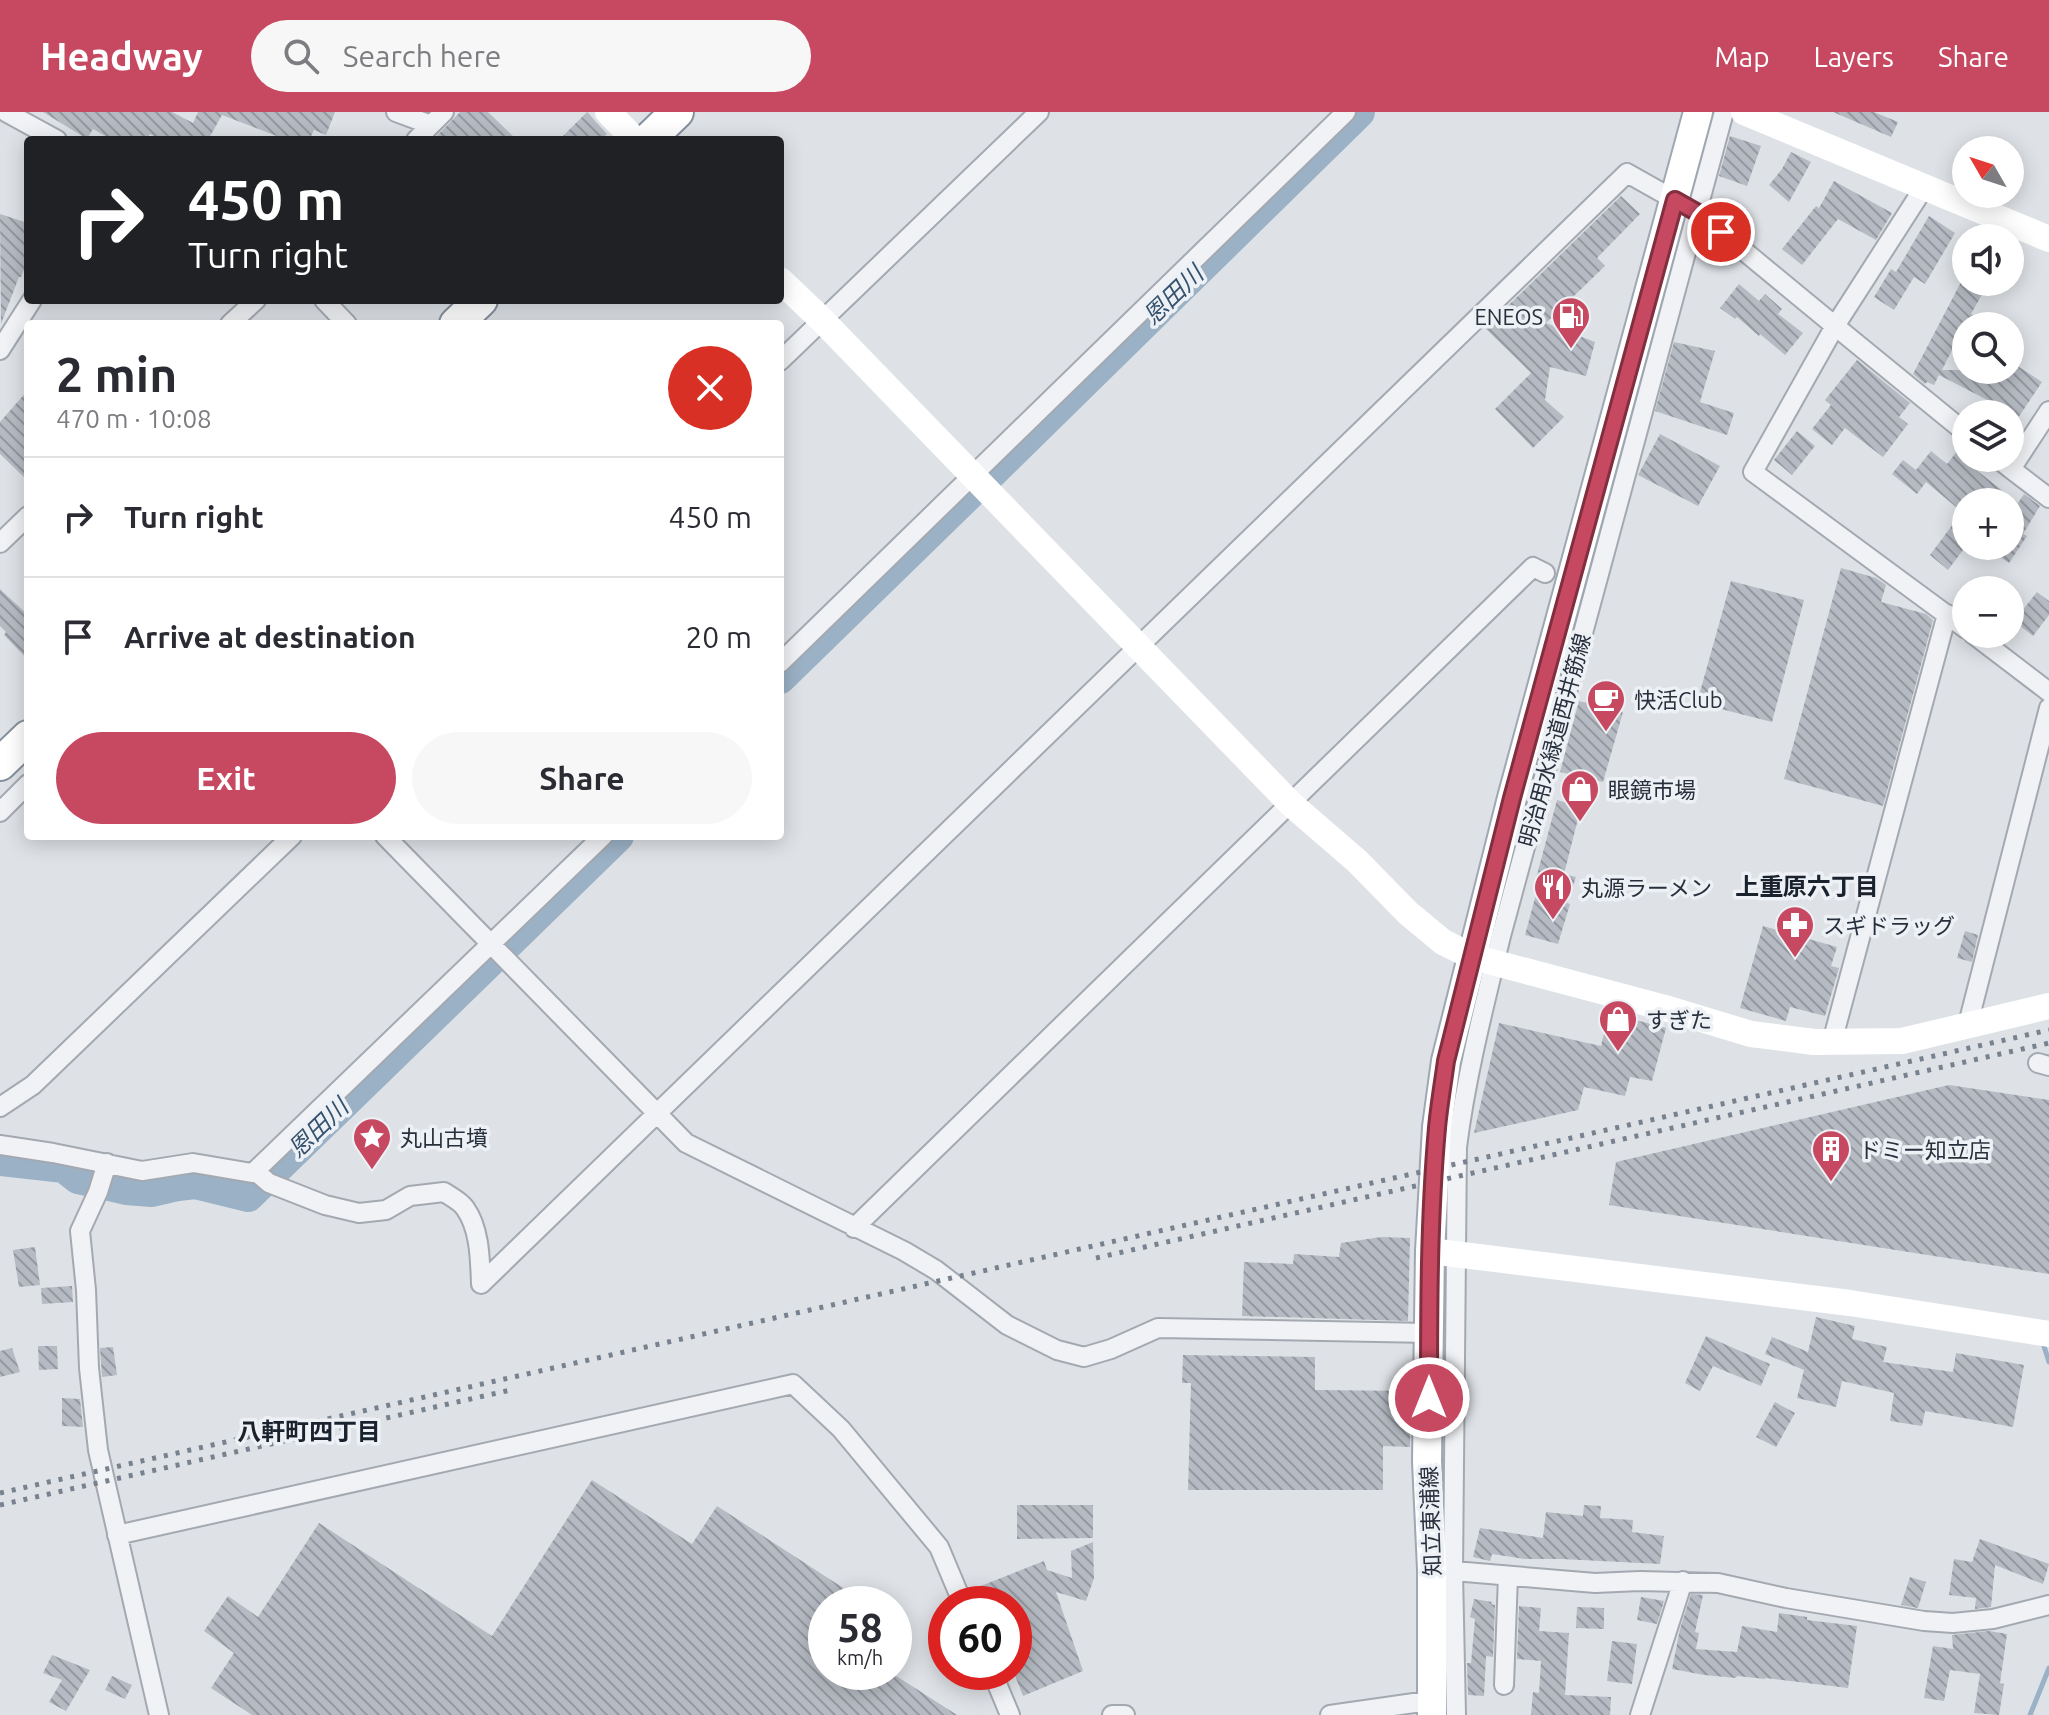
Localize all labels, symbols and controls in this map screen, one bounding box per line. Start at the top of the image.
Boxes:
search box [251,20,811,92]
icon: search [279,34,323,78]
text: Headway [40,35,203,77]
text: Search here [343,39,501,73]
text: Map [1714,41,1770,72]
text: Layers [1814,41,1894,72]
text: Share [1938,41,2009,72]
north arrow [1952,136,2024,208]
map controls [1952,136,2024,648]
icon: right [56,168,160,272]
text: 450 m [188,168,344,231]
pin [1687,198,1755,266]
icon: arrive [1699,210,1743,254]
button: sound [1952,224,2024,296]
text: Turn right [188,234,348,275]
water label: 恩田川 [1138,258,1210,330]
fuel station icon: ENEOS [1550,295,1592,350]
place label: ENEOS [1474,304,1543,329]
button: search [1952,312,2024,384]
button: close [668,346,752,430]
text: 2 min [56,347,177,401]
button: layers [1952,400,2024,472]
text: 470 m · 10:08 [56,404,212,433]
button: + [1952,488,2024,560]
icon: right [56,495,100,539]
text: Turn right [124,500,264,534]
text: 450 m [668,500,752,534]
button: − [1952,576,2024,648]
icon: arrive [56,615,100,659]
text: Arrive at destination [124,620,416,654]
text: 20 m [685,620,752,654]
street label: 明治用水緑道西井筋線 [1513,631,1595,849]
cafe icon: 快活Club [1585,678,1627,733]
place label: 快活Club [1634,687,1723,712]
button: Exit [56,732,396,824]
button: Share [412,732,752,824]
shop icon: 眼鏡市場 [1559,768,1601,823]
place label: 眼鏡市場 [1608,777,1696,802]
restaurant icon: 丸源ラーメン [1532,866,1574,921]
district label: 上重原六丁目 [1735,873,1879,900]
place label: 丸源ラーメン [1581,875,1712,900]
pharmacy icon: スギドラッグ [1774,904,1816,959]
place label: スギドラッグ [1823,913,1955,938]
shop icon: すぎた [1597,998,1639,1053]
place label: すぎた [1646,1007,1712,1032]
water label: 恩田川 [283,1091,355,1163]
place icon: 丸山古墳 [351,1116,393,1171]
place label: 丸山古墳 [400,1125,488,1150]
building icon: ドミー知立店 [1810,1128,1852,1183]
place label: ドミー知立店 [1859,1137,1991,1162]
position arrow [1387,1356,1471,1440]
district label: 八軒町四丁目 [237,1418,381,1445]
street label: 知立東浦線 [1416,1466,1444,1576]
speed limit sign: 60 [928,1586,1032,1690]
text: 58 [837,1605,883,1650]
text: km/h [837,1646,883,1669]

